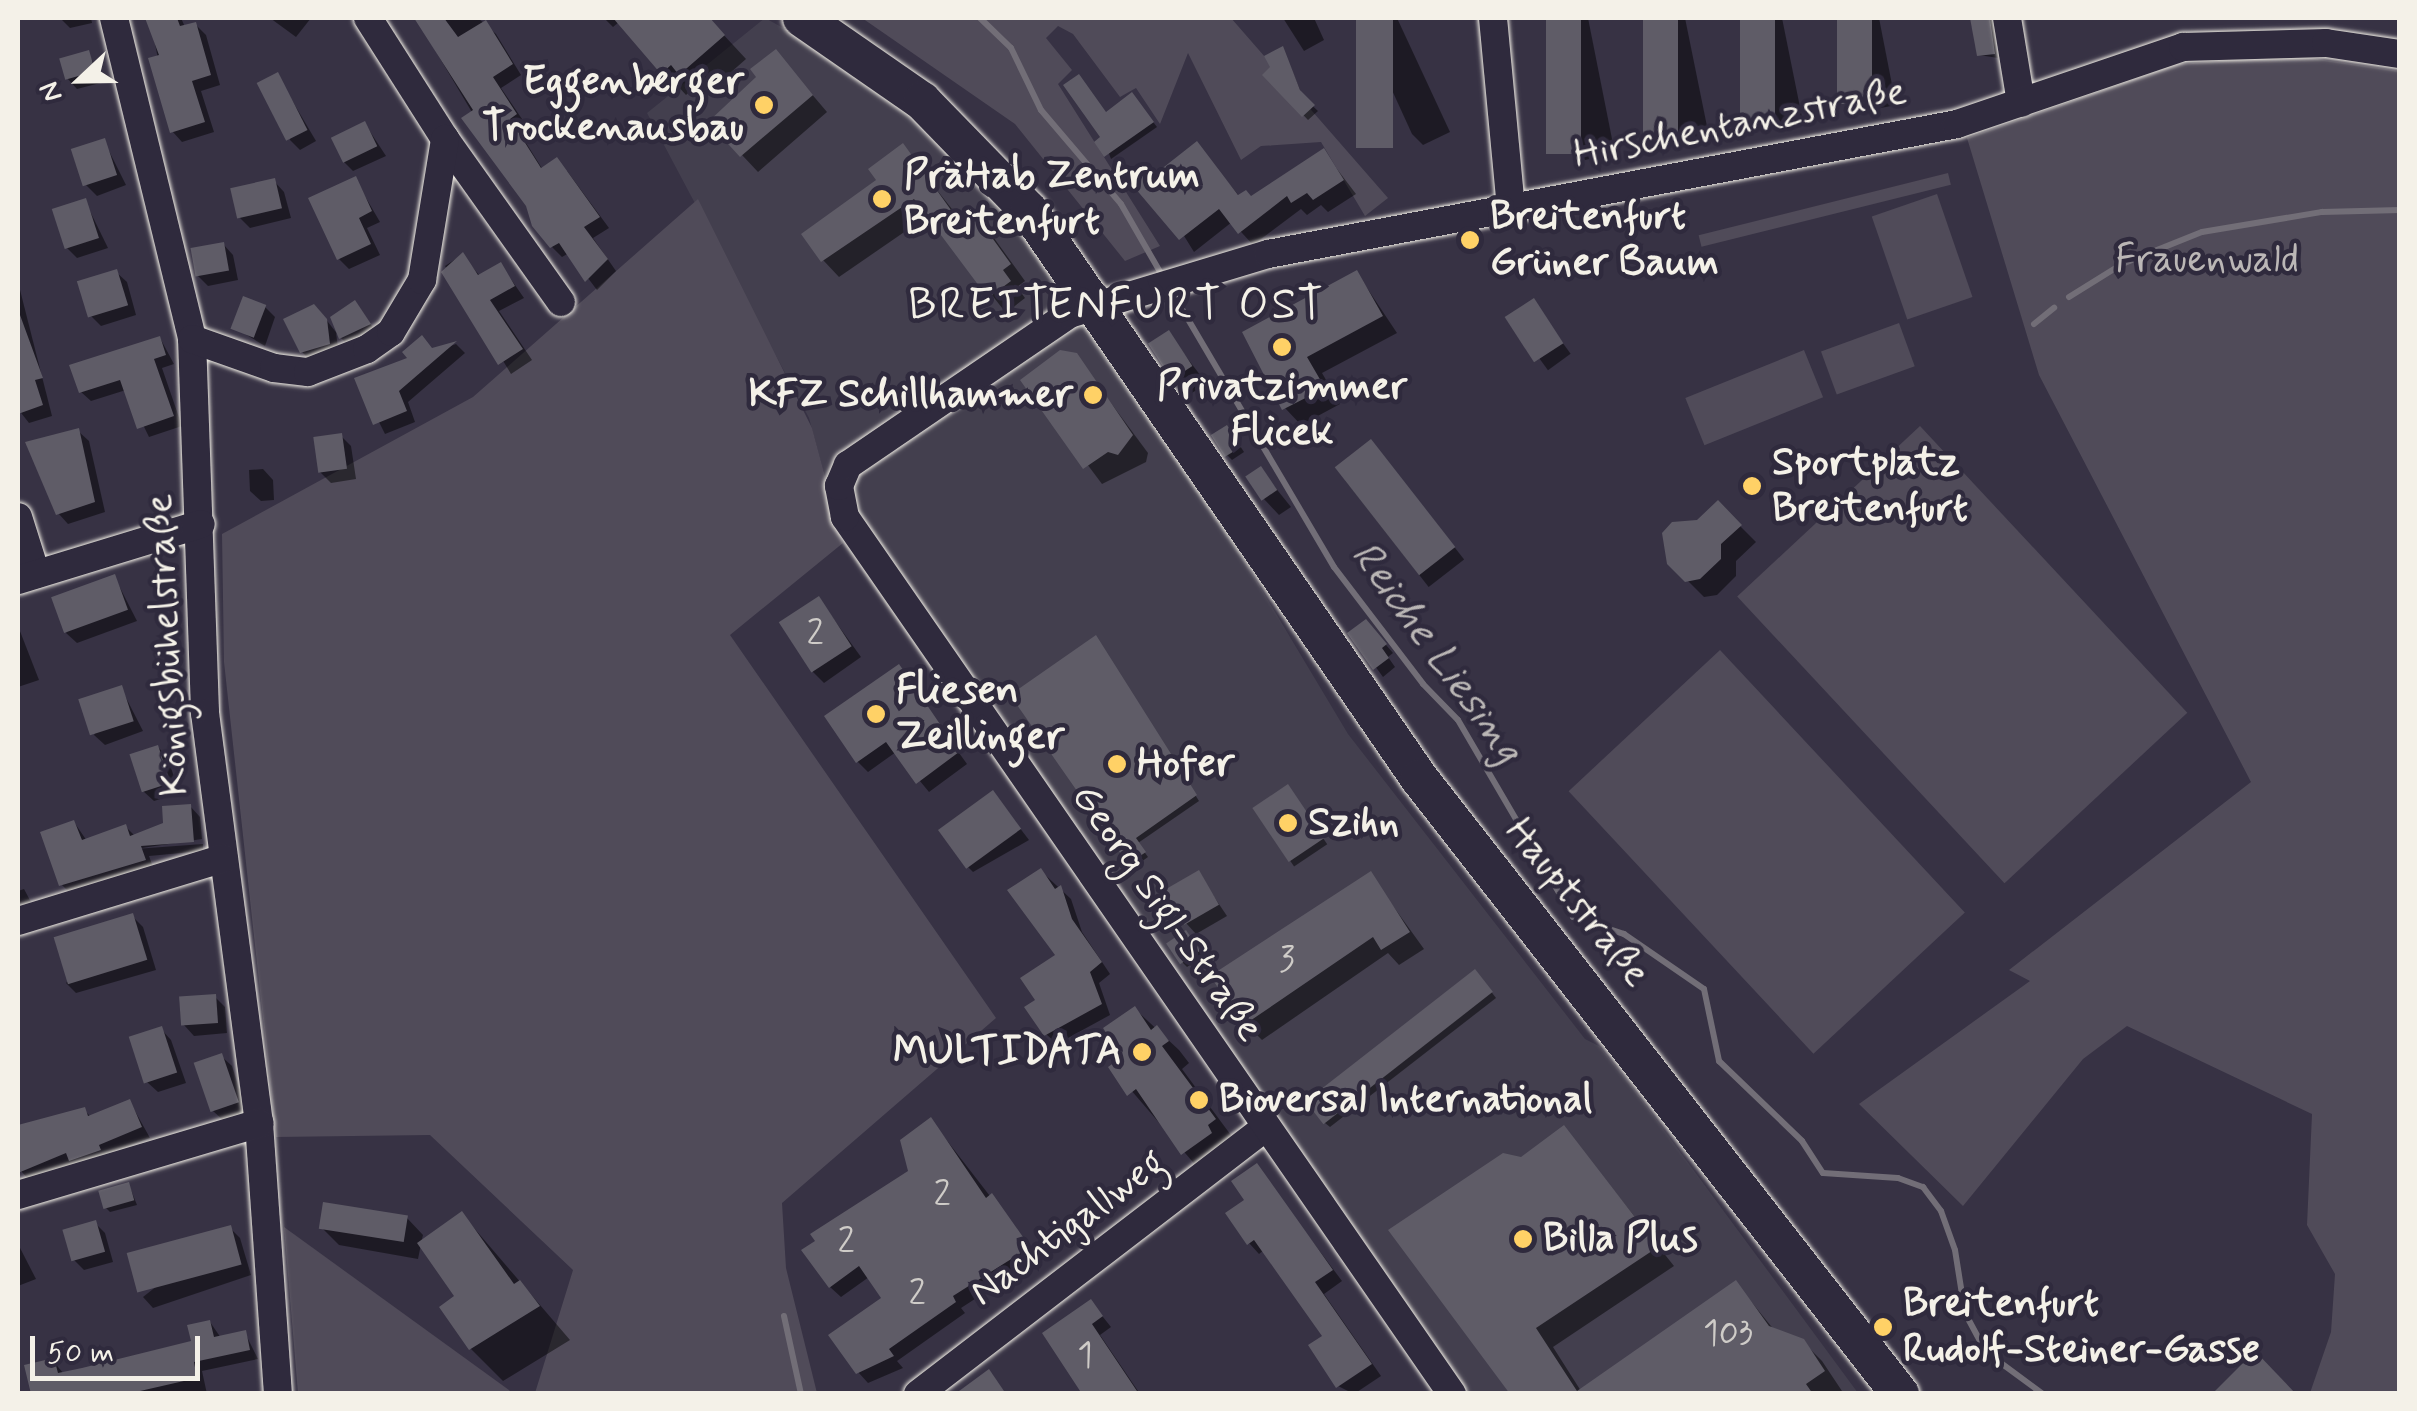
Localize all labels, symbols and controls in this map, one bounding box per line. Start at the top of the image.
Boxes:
north arrow [30,30,130,130]
place label: Eggenberger Trockenausbau [482,58,744,152]
street label: Hirschentanzstraße [1570,68,1910,180]
text: N [31,76,72,107]
marker: Eggenberger Trockenausbau [753,94,775,116]
place label: PräHab Zentrum Breitenfurt [904,152,1204,246]
marker: PräHab Zentrum Breitenfurt [869,186,895,212]
place label: Breitenfurt Grüner Baum [1490,193,1717,287]
marker: Breitenfurt Grüner Baum [1459,229,1481,251]
park label: Frauenwald [2115,236,2299,284]
district label: BREITENFURT OST [899,279,1335,333]
marker: Privatzimmer Flicek [1271,336,1293,358]
place label: Privatzimmer Flicek [1157,363,1407,457]
place label: KFZ Schillhammer [749,371,1073,419]
marker: KFZ Schillhammer [1082,384,1104,406]
place label: Sportplatz Breitenfurt [1772,439,1968,533]
marker: Sportplatz Breitenfurt [1741,475,1763,497]
street label: Königsbühelstraße [136,493,200,797]
water label: Reiche Liesing [1339,533,1533,773]
house number: 2 [806,613,824,655]
place label: Fliesen Zeillinger [896,667,1064,761]
marker: Fliesen Zeillinger [865,703,887,725]
place label: Hofer [1137,740,1235,788]
marker: Hofer [1106,753,1128,775]
street label: Georg Sigl-Straße [1060,775,1274,1051]
place label: Szihn [1308,799,1399,847]
street label: Hauptstraße [1494,809,1660,997]
marker: Szihn [1277,812,1299,834]
house number: 3 [1279,939,1295,981]
place label: MULTIDATA [893,1028,1122,1076]
marker: MULTIDATA [1131,1041,1153,1063]
place label: Bioversal International [1219,1076,1604,1124]
marker: Bioversal International [1188,1089,1210,1111]
street label: Nachtigallweg [961,1139,1175,1317]
house number: 2 [933,1174,951,1216]
place label: Billa Plus [1543,1215,1694,1263]
house number: 2 [837,1221,855,1263]
marker: Billa Plus [1512,1228,1534,1250]
house number: 2 [908,1273,926,1315]
place label: Breitenfurt Rudolf-Steiner-Gasse [1903,1280,2260,1374]
house number: 103 [1703,1313,1753,1355]
scale bar [35,1316,205,1378]
marker: Breitenfurt Rudolf-Steiner-Gasse [1872,1316,1894,1338]
text: 50 m [47,1334,114,1373]
house number: 1 [1077,1335,1093,1377]

